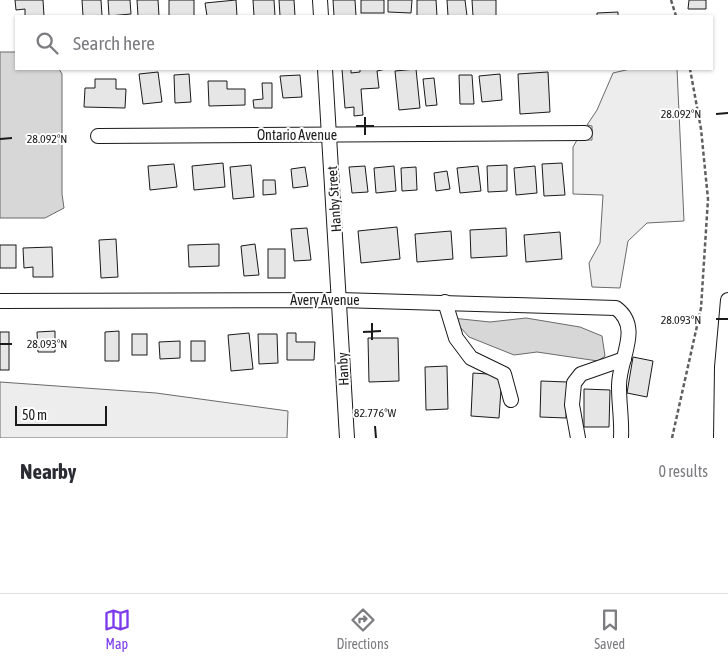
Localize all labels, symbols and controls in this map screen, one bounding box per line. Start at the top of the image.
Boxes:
search box [15,15,713,70]
icon: search [33,29,61,57]
text: Search here [73,32,155,54]
text: 28.092°N [661,107,701,121]
street label: Ontario Avenue [257,127,337,143]
text: 28.092°N [27,132,67,146]
street label: Hanby Street [324,165,344,233]
street label: Avery Avenue [290,292,360,308]
text: 28.093°N [661,313,701,327]
text: 28.093°N [27,337,67,351]
street label: Hanby [334,352,352,386]
scale bar [15,403,108,426]
text: 82.776°W [354,406,396,420]
text: 50 m [22,407,47,423]
text: Nearby [20,459,76,483]
text: 0 results [658,462,708,480]
tab: Map [103,606,131,652]
tab: Directions [336,606,389,652]
tab: Saved [594,606,625,652]

